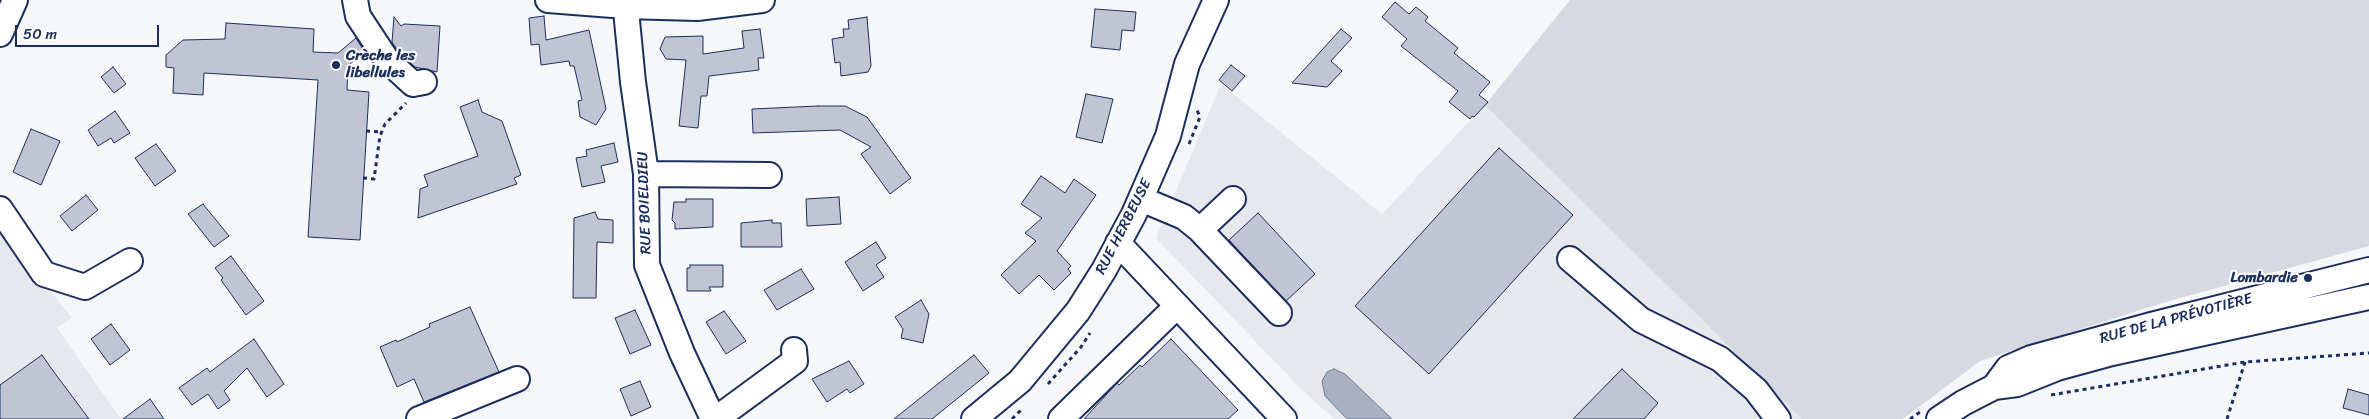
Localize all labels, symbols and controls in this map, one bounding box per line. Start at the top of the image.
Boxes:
scale bar [18,15,161,47]
text: 50 m [23,21,57,47]
place label: Crèche les libellules [346,47,415,82]
marker: Crèche les libellules [330,59,342,71]
street label: RUE BOIELDIEU [634,151,656,255]
street label: RUE HERBEUSE [1092,176,1156,278]
place label: Lombardie [2230,269,2298,287]
marker: Lombardie [2302,272,2314,284]
street label: RUE DE LA PRÉVOTIÈRE [2098,290,2254,348]

